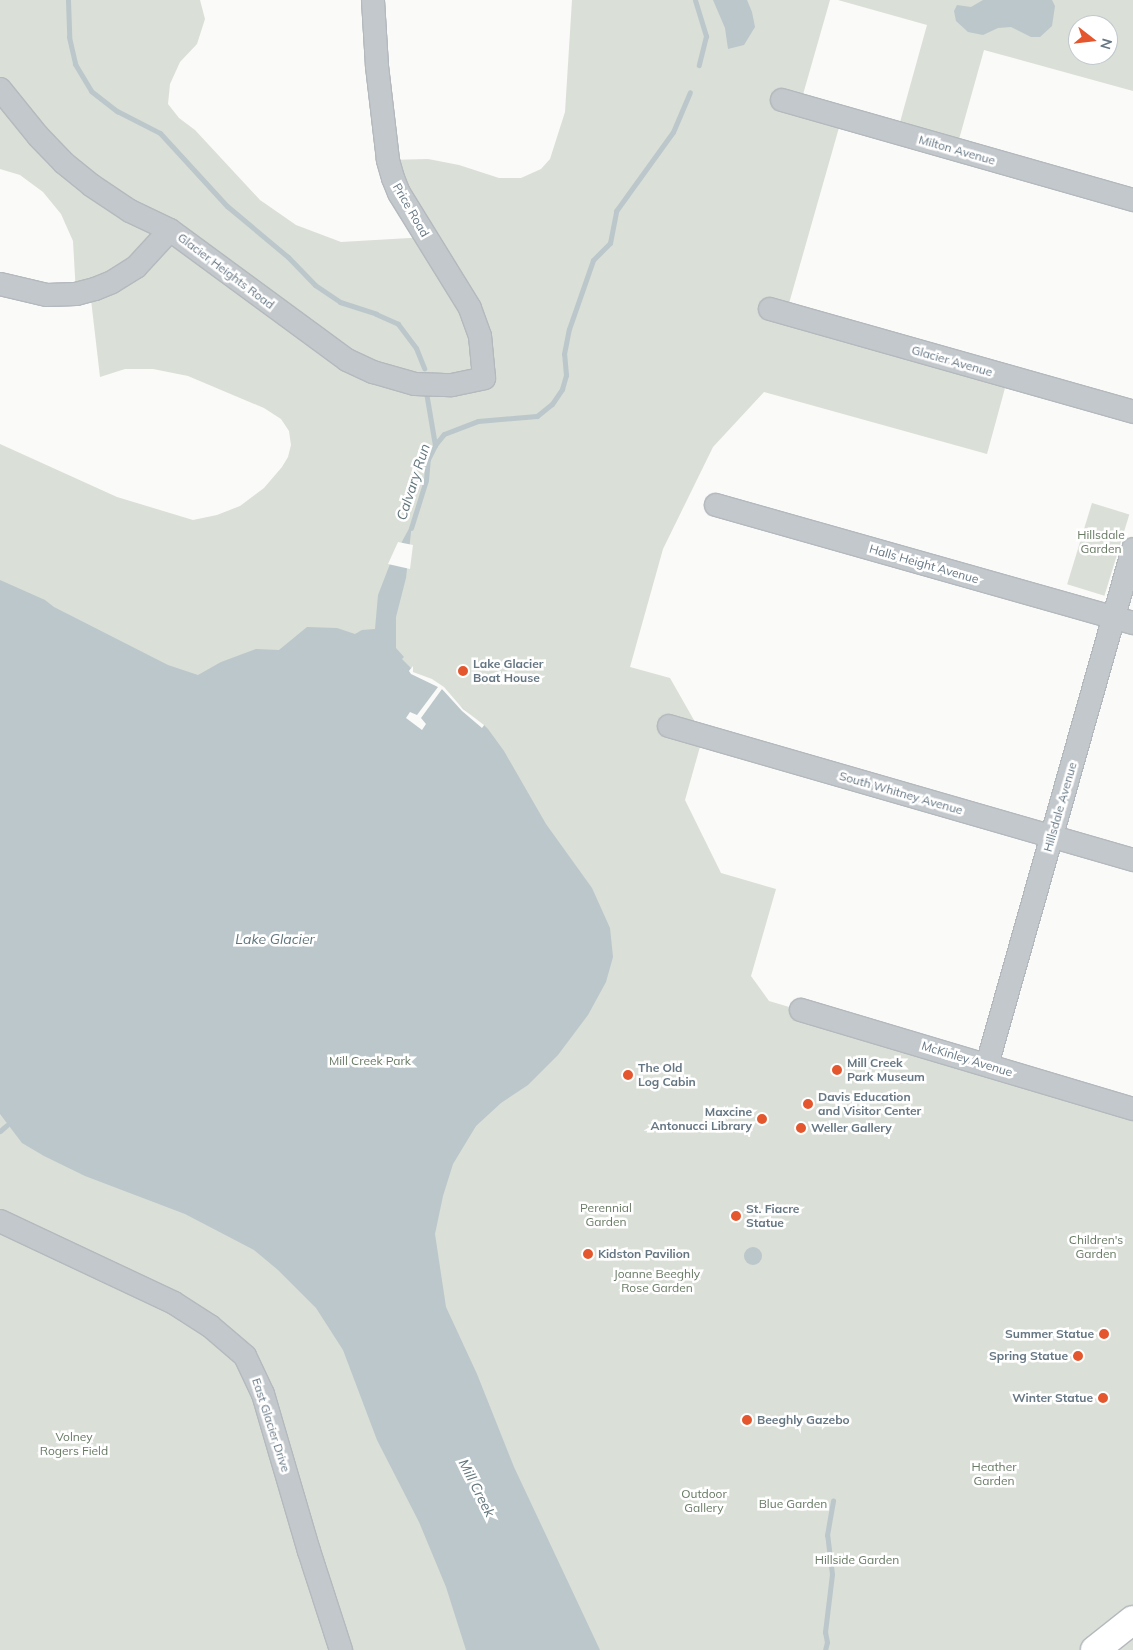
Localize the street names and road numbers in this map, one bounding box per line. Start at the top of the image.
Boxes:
street label: Milton Avenue [917,132,997,168]
street label: Price Road [390,181,432,239]
street label: Glacier Heights Road [175,230,277,312]
street label: Glacier Avenue [910,343,994,379]
street label: Halls Height Avenue [868,541,980,587]
street label: Hillsdale Avenue [1040,761,1080,853]
street label: South Whitney Avenue [838,768,964,818]
street label: McKinley Avenue [920,1038,1014,1080]
street label: East Glacier Drive [249,1376,293,1474]

